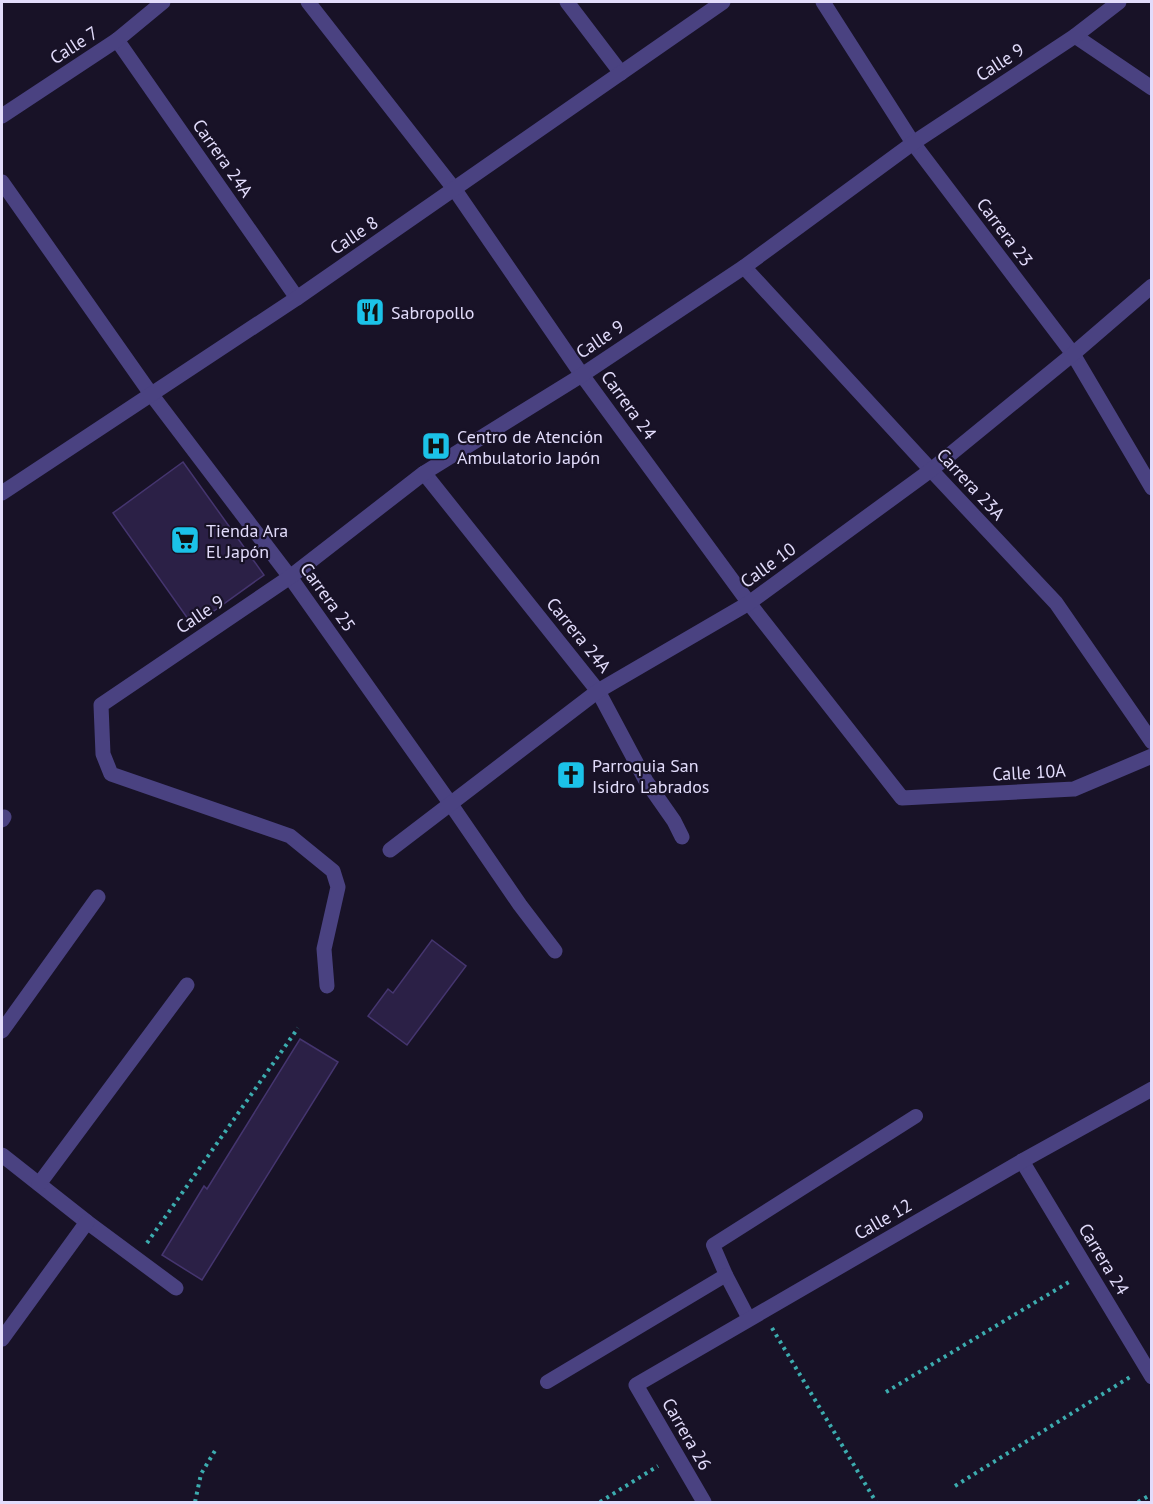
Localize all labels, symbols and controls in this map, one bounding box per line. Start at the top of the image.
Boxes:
street label: Calle 7 [45,21,103,69]
street label: Calle 9 [971,38,1029,86]
street label: Carrera 24A [188,114,259,202]
street label: Carrera 23 [972,193,1038,271]
street label: Calle 8 [326,211,382,259]
restaurant icon: Sabropollo [354,296,386,328]
place label: Sabropollo [391,301,475,324]
street label: Calle 9 [572,315,628,363]
street label: Carrera 24 [596,366,662,444]
place label: Centro de Atención Ambulatorio Japón [457,425,603,469]
hospital icon: Centro de Atención Ambulatorio Japón [420,430,452,462]
street label: Carrera 23A [932,443,1011,525]
place label: Tienda Ara El Japón [206,519,288,563]
supermarket icon: Tienda Ara El Japón [169,524,201,556]
street label: Calle 10 [736,537,800,593]
street label: Carrera 25 [295,558,361,636]
street label: Calle 9 [172,590,228,638]
street label: Carrera 24A [542,593,617,678]
place label: Parroquia San Isidro Labrados [592,754,709,798]
church icon: Parroquia San Isidro Labrados [555,759,587,791]
street label: Calle 10A [992,759,1067,785]
street label: Calle 12 [850,1193,916,1245]
street label: Carrera 24 [1074,1219,1134,1299]
street label: Carrera 26 [657,1394,717,1474]

